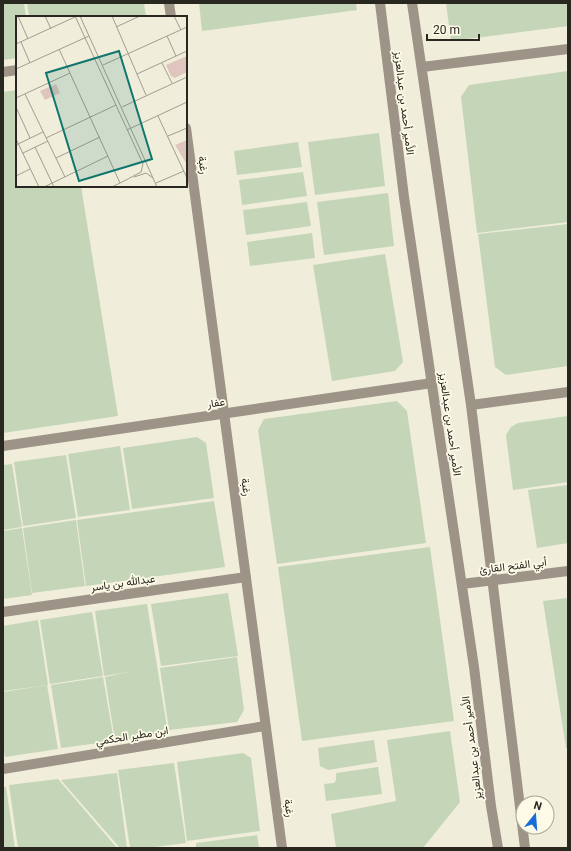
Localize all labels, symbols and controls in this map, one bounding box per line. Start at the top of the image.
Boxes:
inset map [16,16,187,187]
scale bar [427,16,479,42]
text: 20 m [433,23,460,37]
street label: الأمير أحمد بن عبدالعزيز [391,49,417,156]
street label: رغبة [195,155,211,175]
street label: الأمير أحمد بن عبدالعزيز [436,370,464,477]
street label: عفار [205,395,226,411]
street label: رغبة [238,477,254,497]
street label: أبي الفتح القارئ [479,555,548,580]
street label: عبدالله بن ياسر [89,572,156,594]
street label: الأمير أحمد بن عبدالعزيز [459,695,485,802]
street label: ابن مطير الحكمي [95,724,170,751]
north arrow [515,795,555,835]
street label: رغبة [281,798,297,818]
text: N [532,799,544,813]

